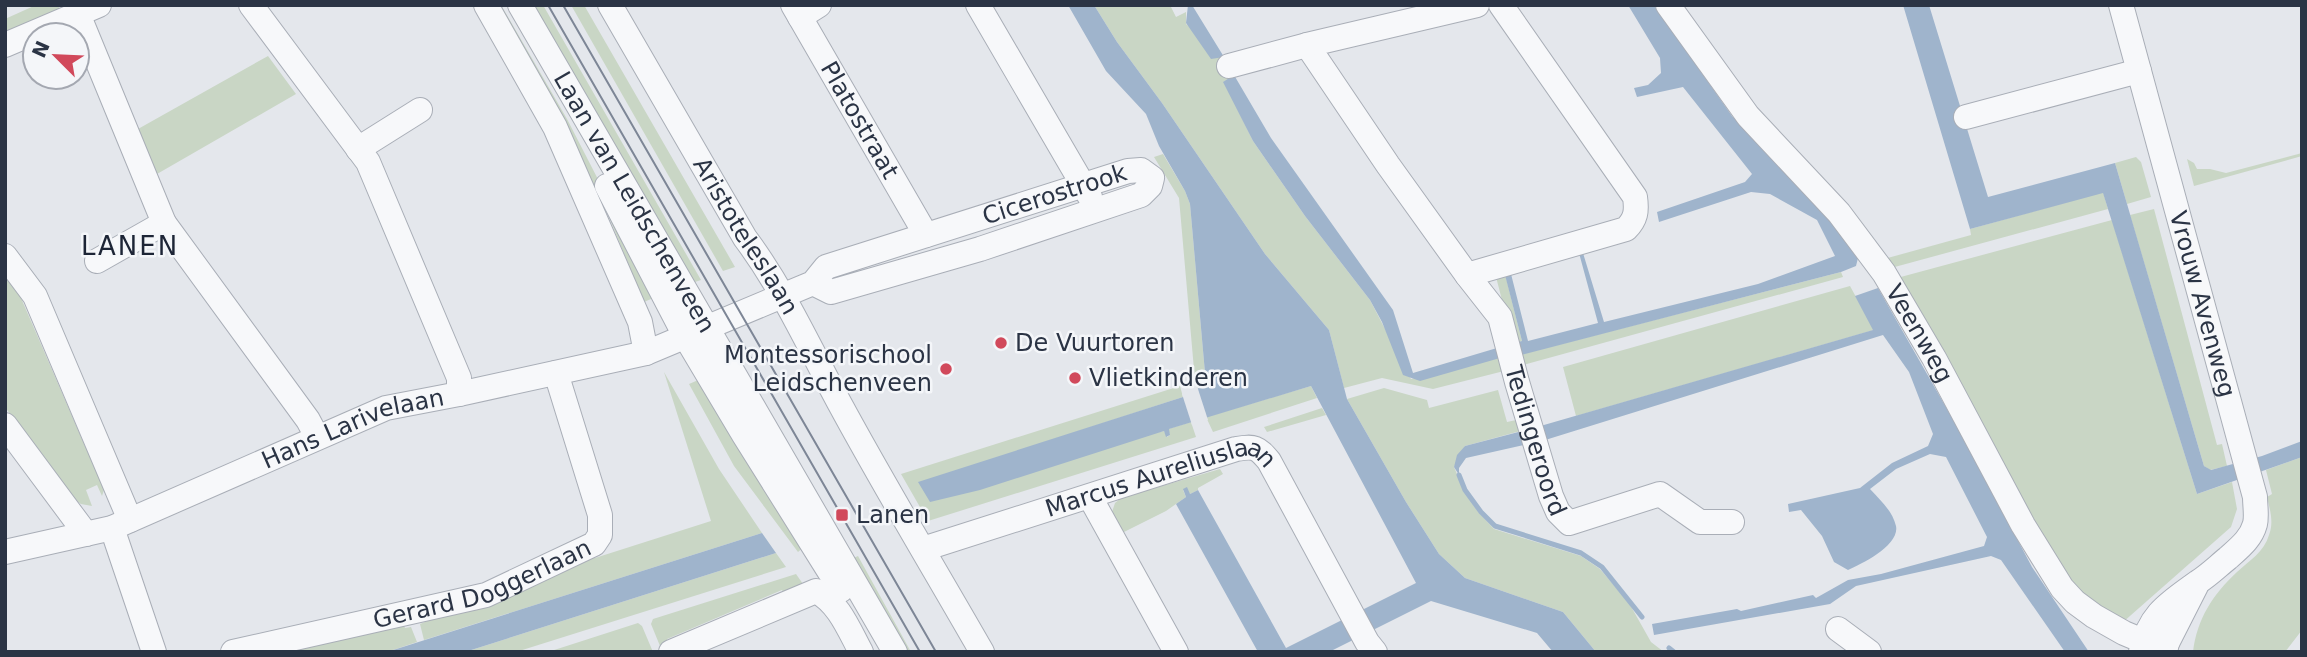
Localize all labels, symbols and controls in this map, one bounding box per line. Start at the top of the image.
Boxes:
north arrow [21,21,91,91]
text: N [27,37,54,61]
street label: Platostraat [815,57,904,184]
street label: Laan van Leidschenveen [548,67,721,338]
street label: Aristoteleslaan [687,152,804,319]
street label: Cicerostrook [979,158,1130,230]
street label: Vrouw Avenweg [2164,208,2241,400]
district label: LANEN [81,231,179,261]
street label: Veenweg [1880,279,1959,388]
place label: De Vuurtoren [1015,329,1174,357]
marker: De Vuurtoren [993,335,1009,351]
place label: Montessorischool Leidschenveen [724,341,932,397]
marker: Montessorischool Leidschenveen [938,361,954,377]
street label: Tedingeroord [1499,361,1572,520]
place label: Vlietkinderen [1089,364,1248,392]
marker: Vlietkinderen [1067,370,1083,386]
street label: Hans Larivelaan [257,383,446,475]
street label: Marcus Aureliuslaan [1042,433,1282,523]
place label: Lanen [856,501,929,529]
marker: Lanen [834,507,850,523]
street label: Gerard Doggerlaan [370,533,596,634]

